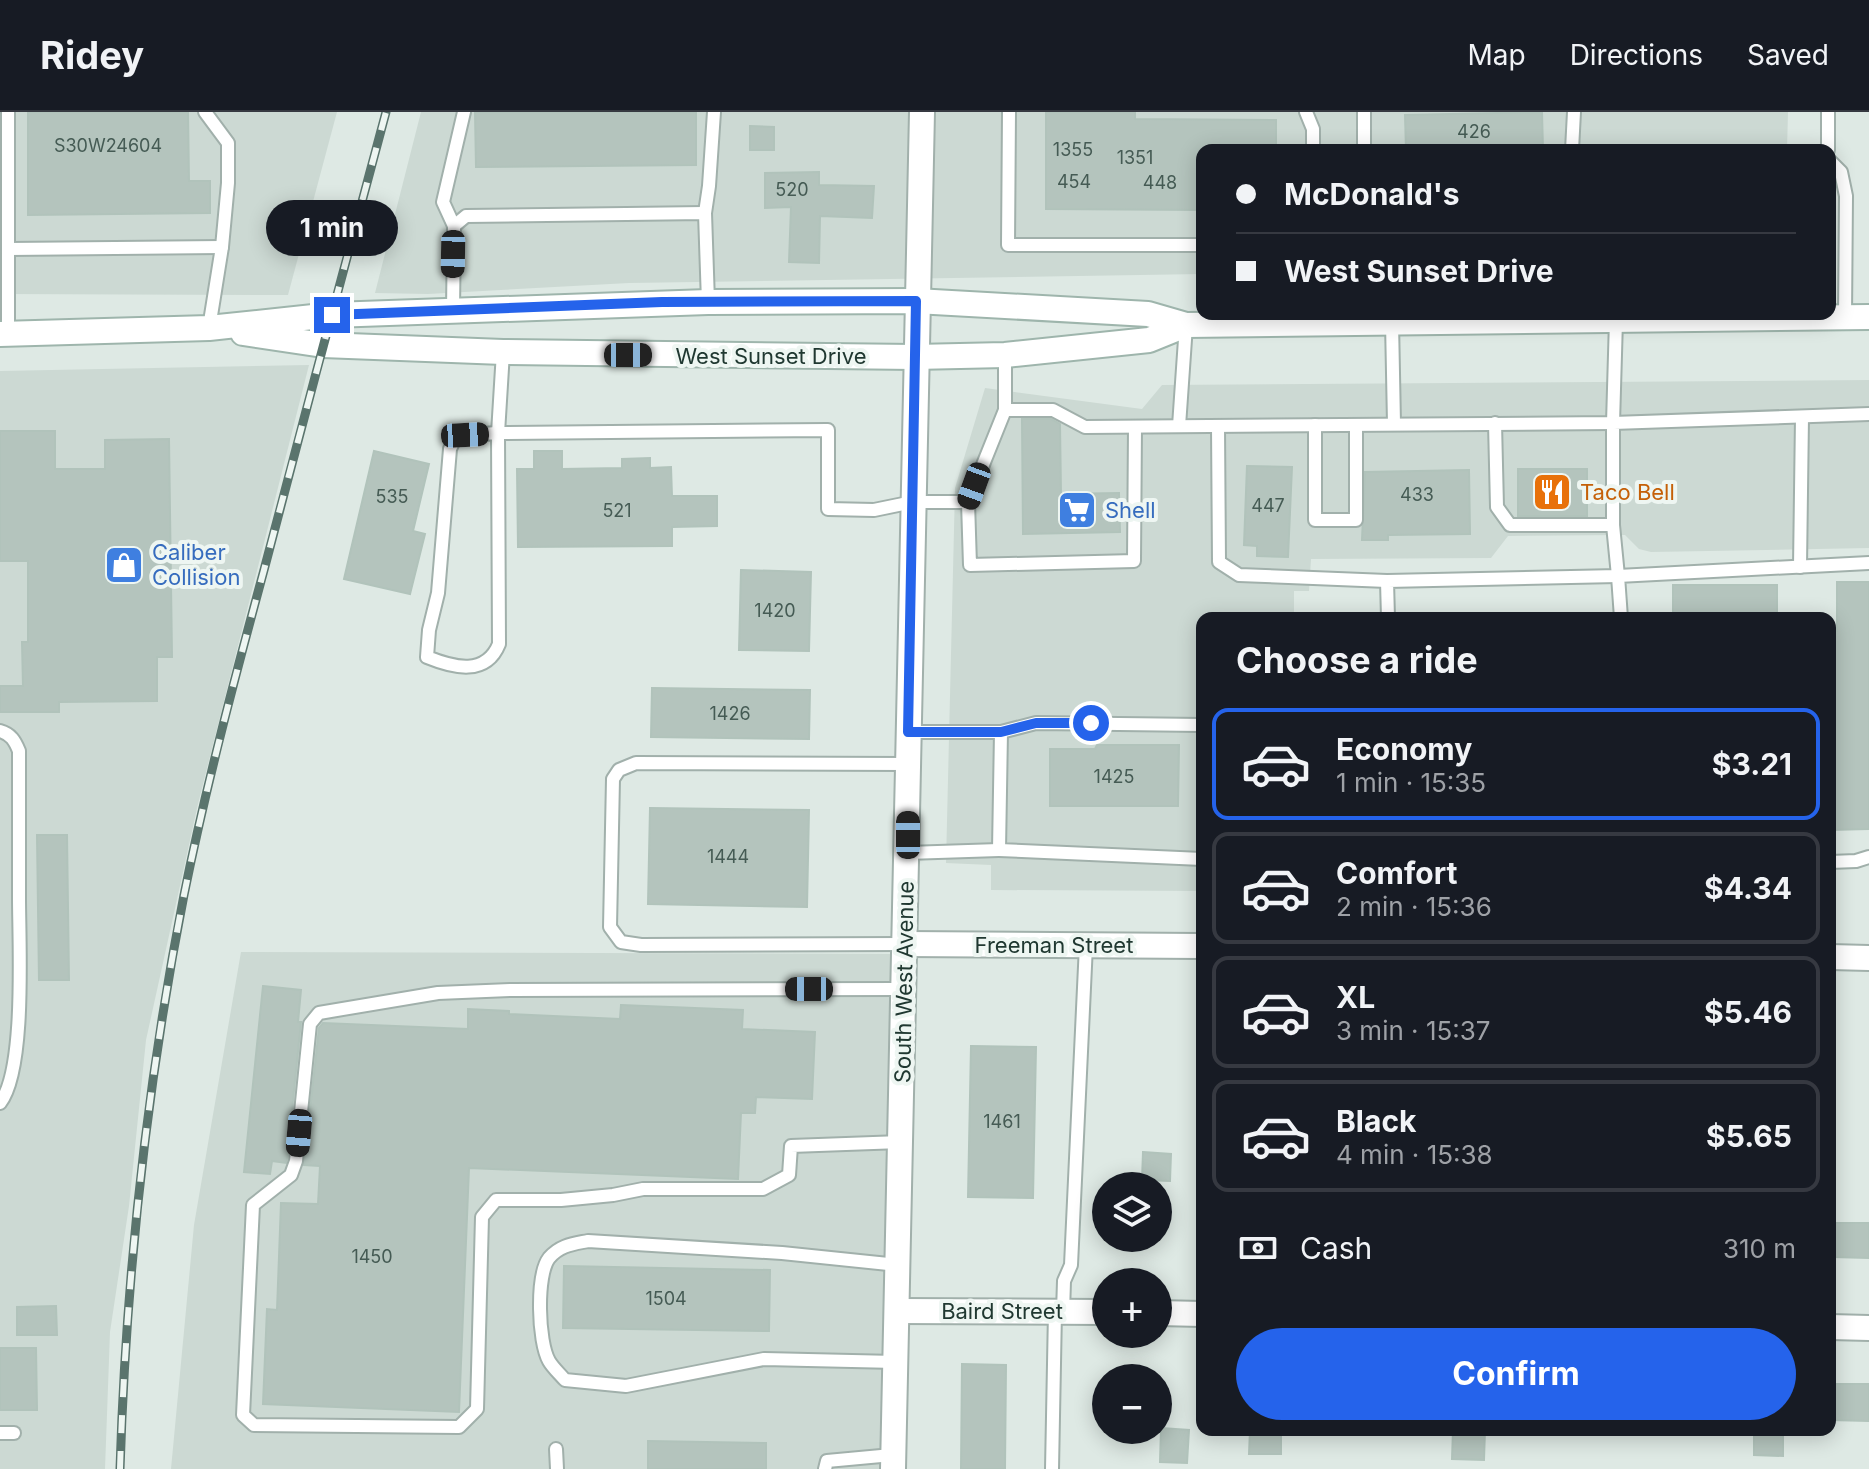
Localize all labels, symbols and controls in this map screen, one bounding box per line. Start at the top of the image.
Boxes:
text: Ridey [40,32,144,78]
text: Map [1467,38,1526,72]
text: Directions [1570,38,1703,72]
text: Saved [1747,38,1829,72]
house number: 426 [1457,121,1491,142]
house number: S30W24604 [54,135,162,156]
house number: 1355 [1053,139,1093,160]
house number: 1351 [1117,147,1153,168]
house number: 454 [1057,171,1091,192]
house number: 448 [1143,172,1177,193]
text: McDonald's [1284,176,1460,212]
house number: 520 [775,179,809,200]
callout: 1 min [266,199,398,255]
text: 1 min [300,212,364,243]
car [441,230,465,278]
text: West Sunset Drive [1284,253,1554,289]
route end [314,297,350,333]
car [604,343,652,367]
street label: West Sunset Drive [676,343,866,369]
car [440,422,490,448]
car [955,459,993,513]
restaurant icon: Taco Bell [1531,471,1573,513]
place label: Taco Bell [1580,479,1675,505]
house number: 433 [1400,484,1434,505]
house number: 535 [375,486,409,507]
supermarket icon: Shell [1056,489,1098,531]
house number: 447 [1251,495,1285,516]
place label: Shell [1105,497,1156,523]
house number: 521 [602,500,632,521]
place label: Caliber Collision [152,539,240,590]
shop icon: Caliber Collision [103,544,145,586]
house number: 1420 [754,600,796,621]
text: Choose a ride [1236,638,1478,682]
house number: 1426 [709,703,751,724]
route start [1073,705,1109,741]
icon: car [1240,728,1312,800]
text: Economy [1336,731,1472,767]
text: $3.21 [1712,746,1792,782]
house number: 1425 [1094,766,1134,787]
text: 1 min · 15:35 [1336,767,1486,798]
car [896,811,920,859]
house number: 1444 [707,846,749,867]
icon: car [1240,852,1312,924]
text: Comfort [1336,855,1457,891]
text: $4.34 [1704,870,1792,906]
street label: South West Avenue [889,881,919,1083]
text: 2 min · 15:36 [1336,891,1492,922]
street label: Freeman Street [975,932,1133,958]
icon: car [1240,976,1312,1048]
car [785,977,833,1001]
text: XL [1336,979,1375,1015]
text: $5.46 [1704,994,1792,1030]
text: 3 min · 15:37 [1336,1015,1491,1046]
icon: car [1240,1100,1312,1172]
text: Black [1336,1103,1416,1139]
car [285,1108,313,1158]
house number: 1461 [983,1111,1021,1132]
text: $5.65 [1706,1118,1792,1154]
text: 4 min · 15:38 [1336,1139,1493,1170]
map controls [1092,1172,1172,1444]
button: layers [1092,1172,1172,1252]
icon: cash [1236,1226,1280,1270]
text: Cash [1300,1230,1372,1266]
text: 310 m [1723,1233,1796,1264]
house number: 1450 [351,1246,393,1267]
button: + [1092,1268,1172,1348]
house number: 1504 [645,1288,687,1309]
street label: Baird Street [941,1298,1063,1324]
button: Confirm [1236,1328,1796,1420]
button: − [1092,1364,1172,1444]

